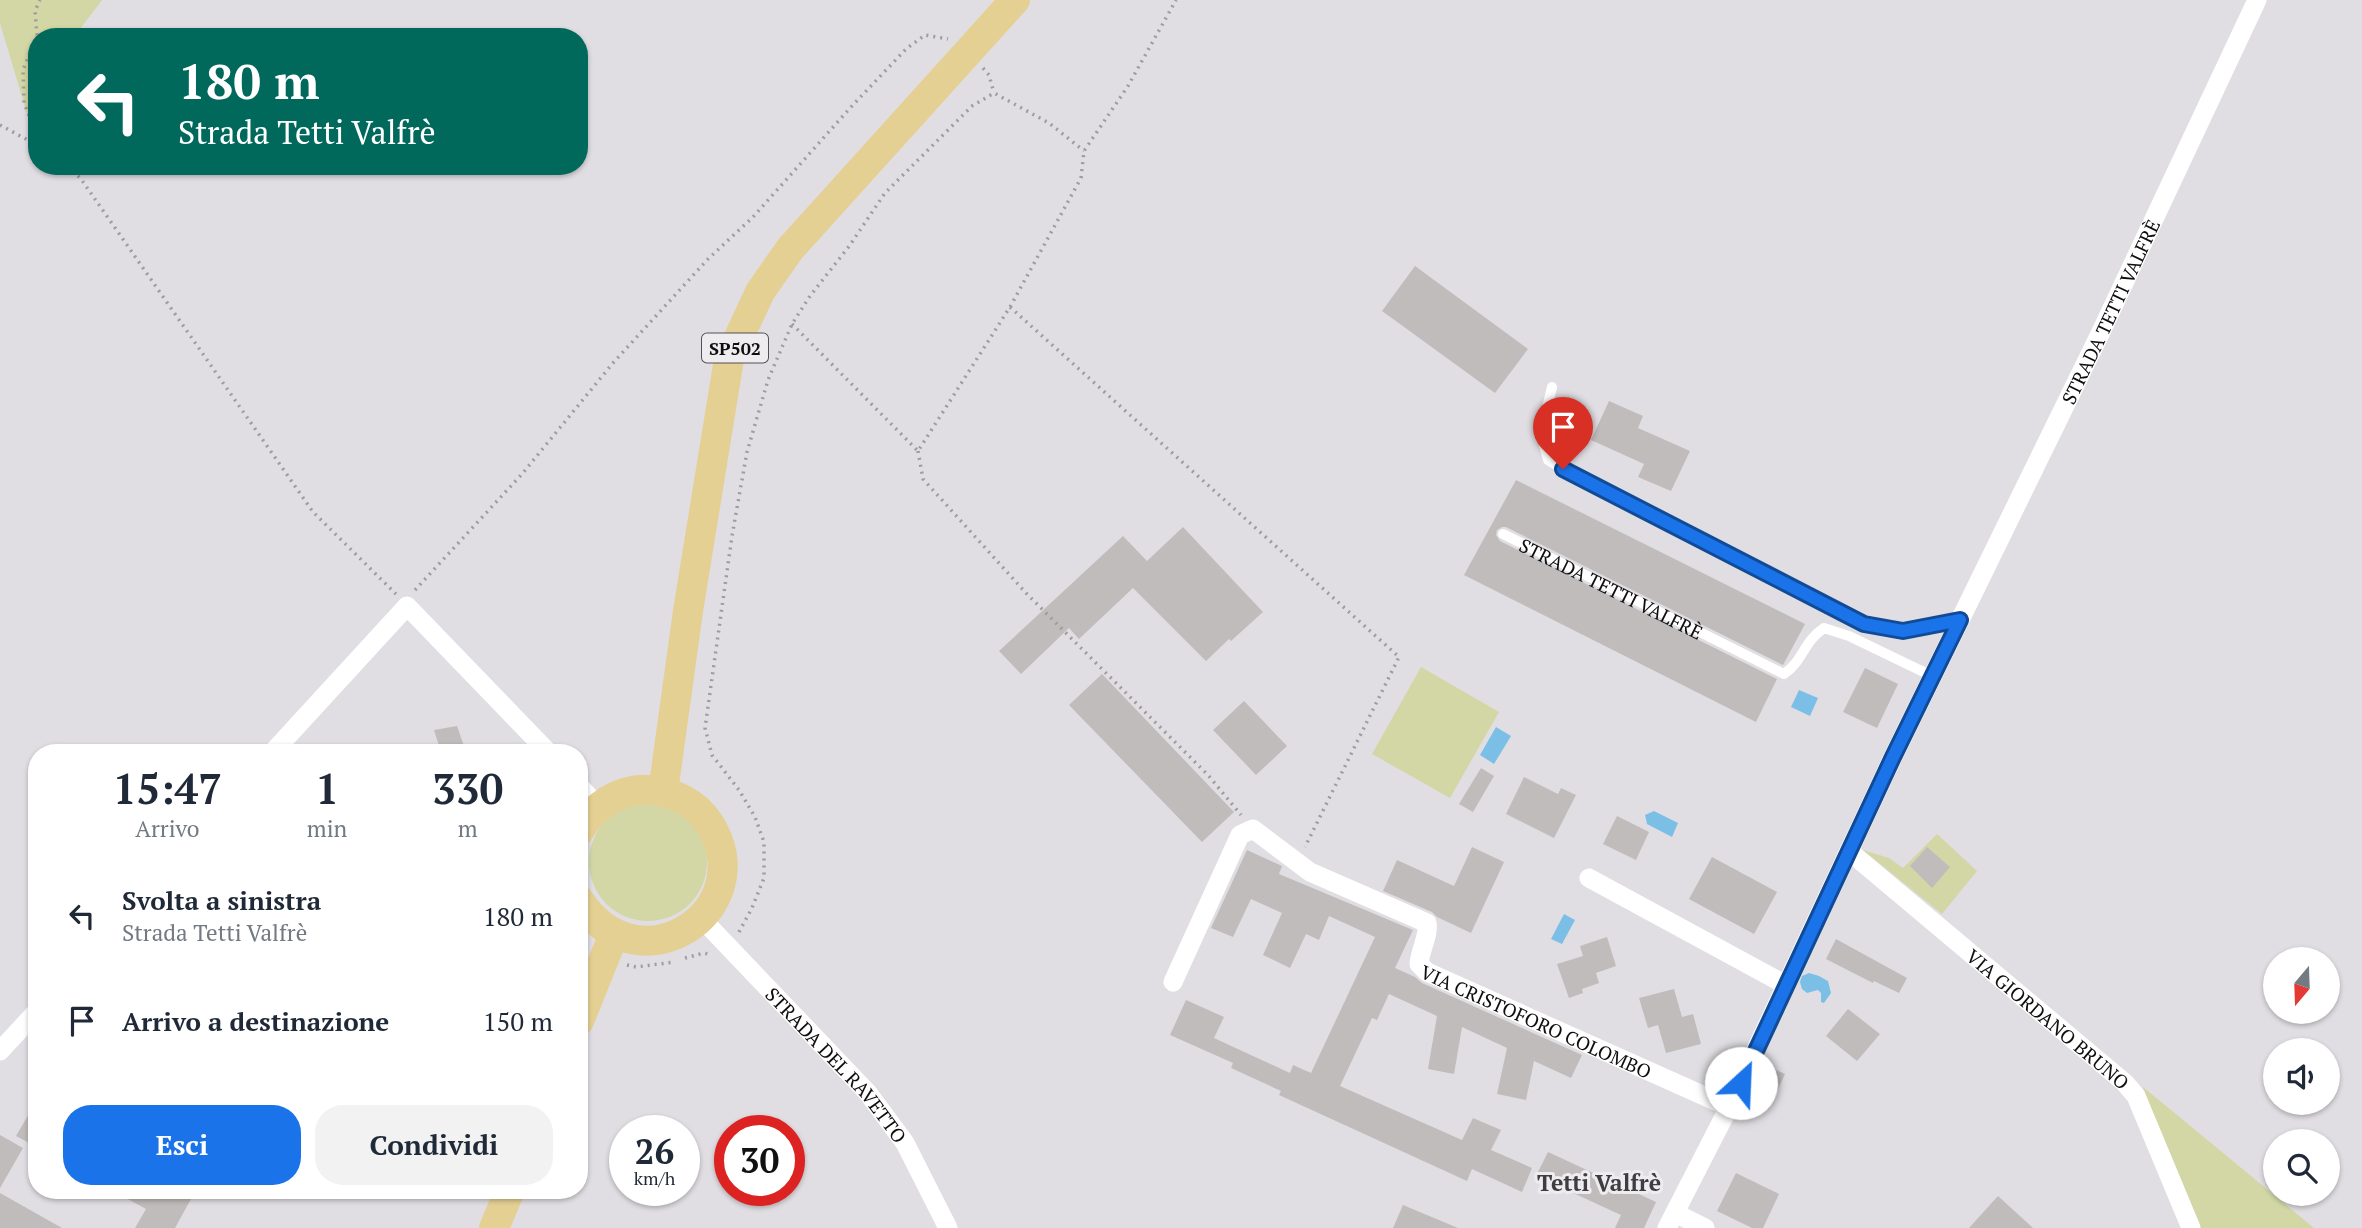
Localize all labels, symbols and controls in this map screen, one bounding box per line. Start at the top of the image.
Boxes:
text: 180 m [178,48,320,113]
icon: left [63,56,154,147]
text: Strada Tetti Valfrè [178,111,436,153]
street label: STRADA TETTI VALFRÈ [2055,215,2165,408]
road number: SP502 [702,334,768,362]
pin [1533,397,1593,469]
icon: arrive [1544,408,1582,446]
street label: STRADA TETTI VALFRÈ [1515,532,1707,644]
text: 15:47 [113,760,222,816]
text: 1 [315,760,339,816]
text: 330 [432,760,503,816]
text: Arrivo [135,813,200,844]
text: min [307,813,347,844]
text: m [458,813,478,844]
text: Svolta a sinistra [122,883,321,917]
icon: left [63,897,101,935]
text: 180 m [483,899,553,933]
text: Strada Tetti Valfrè [122,917,307,948]
street label: VIA GIORDANO BRUNO [1962,943,2135,1094]
north arrow [2263,947,2340,1024]
map controls [2263,947,2340,1206]
street label: VIA CRISTOFORO COLOMBO [1417,958,1656,1083]
street label: STRADA DEL RAVETTO [761,981,913,1147]
icon: arrive [63,1002,101,1040]
text: Arrivo a destinazione [122,1004,389,1038]
text: 150 m [483,1004,553,1038]
button: sound [2263,1038,2340,1115]
position arrow [1704,1046,1778,1120]
button: Esci [63,1105,301,1185]
button: Condividi [315,1105,553,1185]
speed limit sign: 30 [714,1115,805,1206]
text: 26 [635,1128,674,1174]
button: search [2263,1129,2340,1206]
text: km/h [634,1166,675,1190]
district label: Tetti Valfrè [1537,1167,1661,1198]

